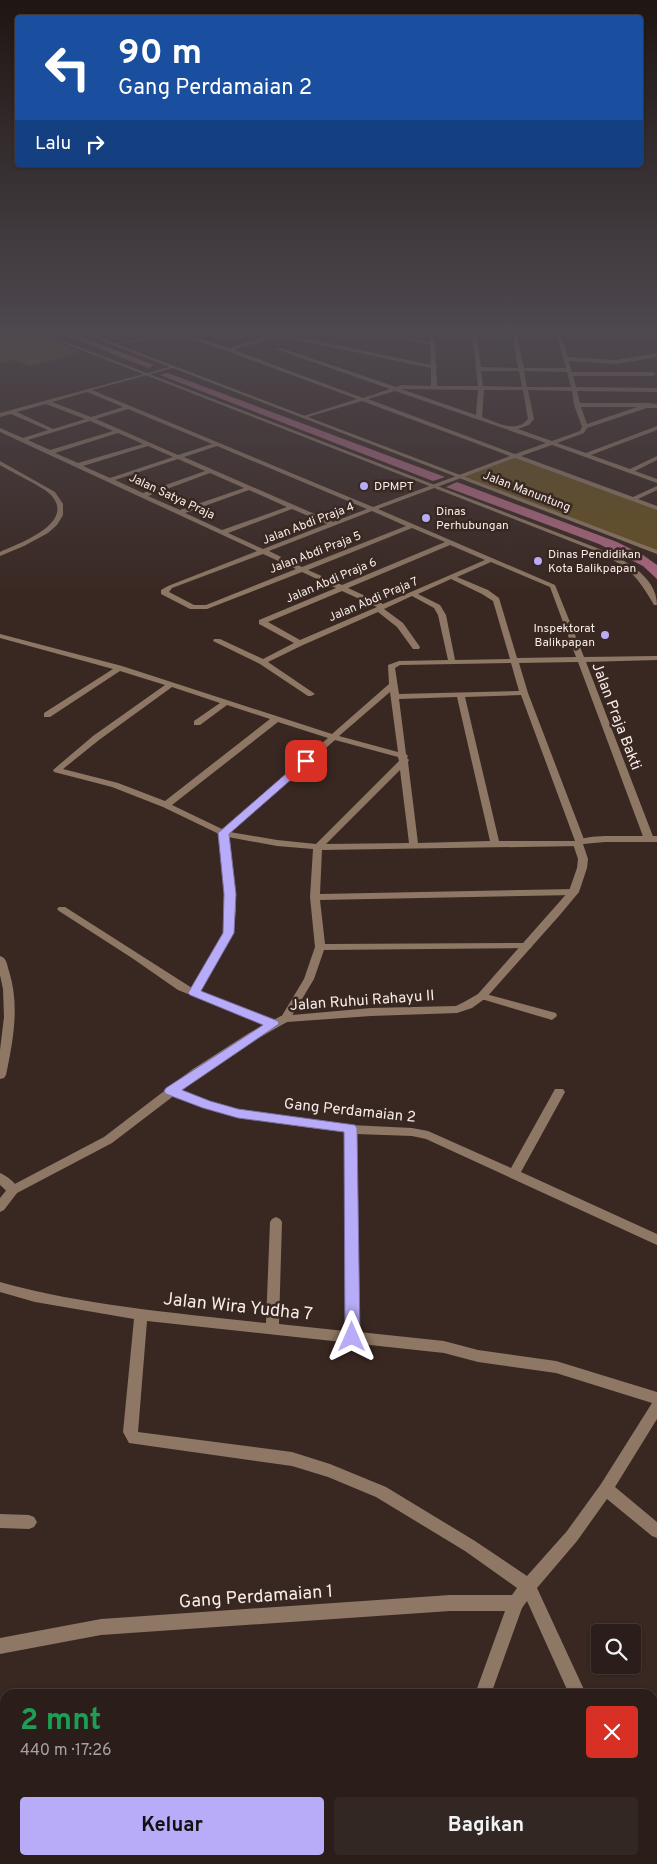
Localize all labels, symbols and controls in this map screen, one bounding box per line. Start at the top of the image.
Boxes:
text: 90 m [118,32,202,76]
icon: left [35,35,100,100]
text: Gang Perdamaian 2 [118,75,312,102]
icon: right [81,130,109,158]
text: Lalu [35,132,71,156]
street label: Jalan Manuntung [480,468,573,516]
street label: Jalan Satya Praja [126,470,217,524]
place label: DPMPT [374,479,414,495]
marker: DPMPT [358,480,370,492]
street label: Jalan Abdi Praja 4 [260,499,357,549]
place label: Dinas Perhubungan [436,504,509,534]
marker: Dinas Perhubungan [420,512,432,524]
street label: Jalan Abdi Praja 5 [267,528,364,578]
place label: Dinas Pendidikan Kota Balikpapan [548,547,641,577]
street label: Jalan Abdi Praja 6 [283,555,379,607]
marker: Dinas Pendidikan Kota Balikpapan [532,555,544,567]
street label: Jalan Abdi Praja 7 [326,574,421,626]
place label: Inspektorat Balikpapan [533,621,595,651]
marker: Inspektorat Balikpapan [599,629,611,641]
street label: Jalan Praja Bakti [586,660,645,773]
pin [285,740,327,782]
icon: arrive [292,747,320,775]
street label: Jalan Ruhui Rahayu II [289,987,435,1016]
street label: Gang Perdamaian 2 [283,1095,417,1128]
street label: Jalan Wira Yudha 7 [162,1288,314,1327]
position arrow [325,1310,377,1362]
street label: Gang Perdamaian 1 [178,1581,334,1614]
map controls [591,1624,641,1674]
button: search [591,1624,641,1674]
text: 2 mnt [20,1703,101,1740]
button: close [586,1706,638,1758]
text: 440 m · 17:26 [20,1741,112,1761]
button: Keluar [20,1797,324,1855]
button: Bagikan [334,1797,638,1855]

